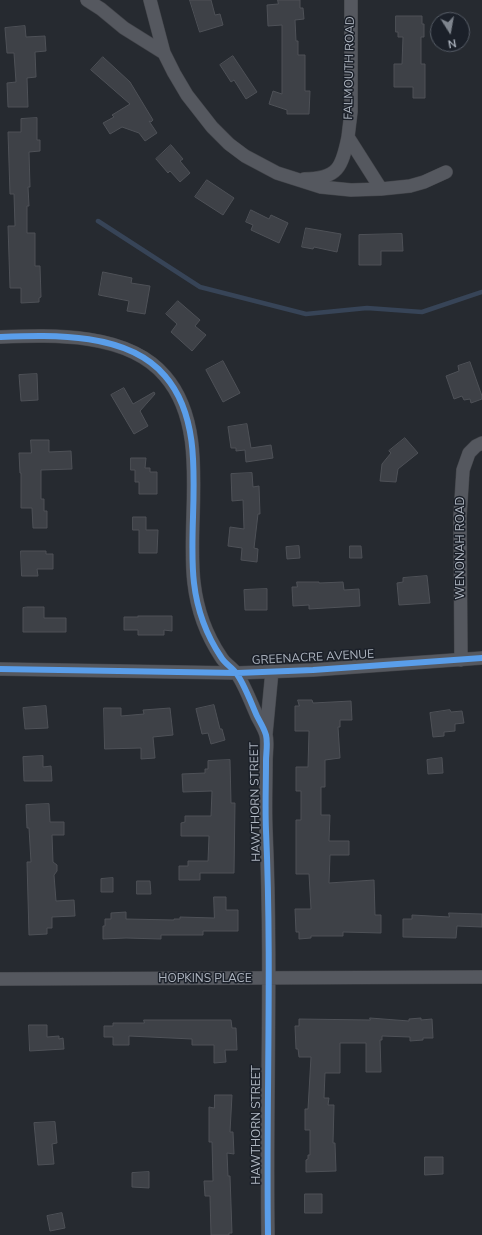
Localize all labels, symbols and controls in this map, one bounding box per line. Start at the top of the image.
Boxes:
north arrow [430,12,470,52]
street label: FALMOUTH ROAD [342,16,358,120]
text: N [447,35,458,51]
street label: WENONAH ROAD [454,497,468,599]
street label: GREENACRE AVENUE [252,648,374,668]
street label: HAWTHORN STREET [248,742,264,862]
street label: HOPKINS PLACE [158,972,252,986]
street label: HAWTHORN STREET [250,1065,264,1185]

